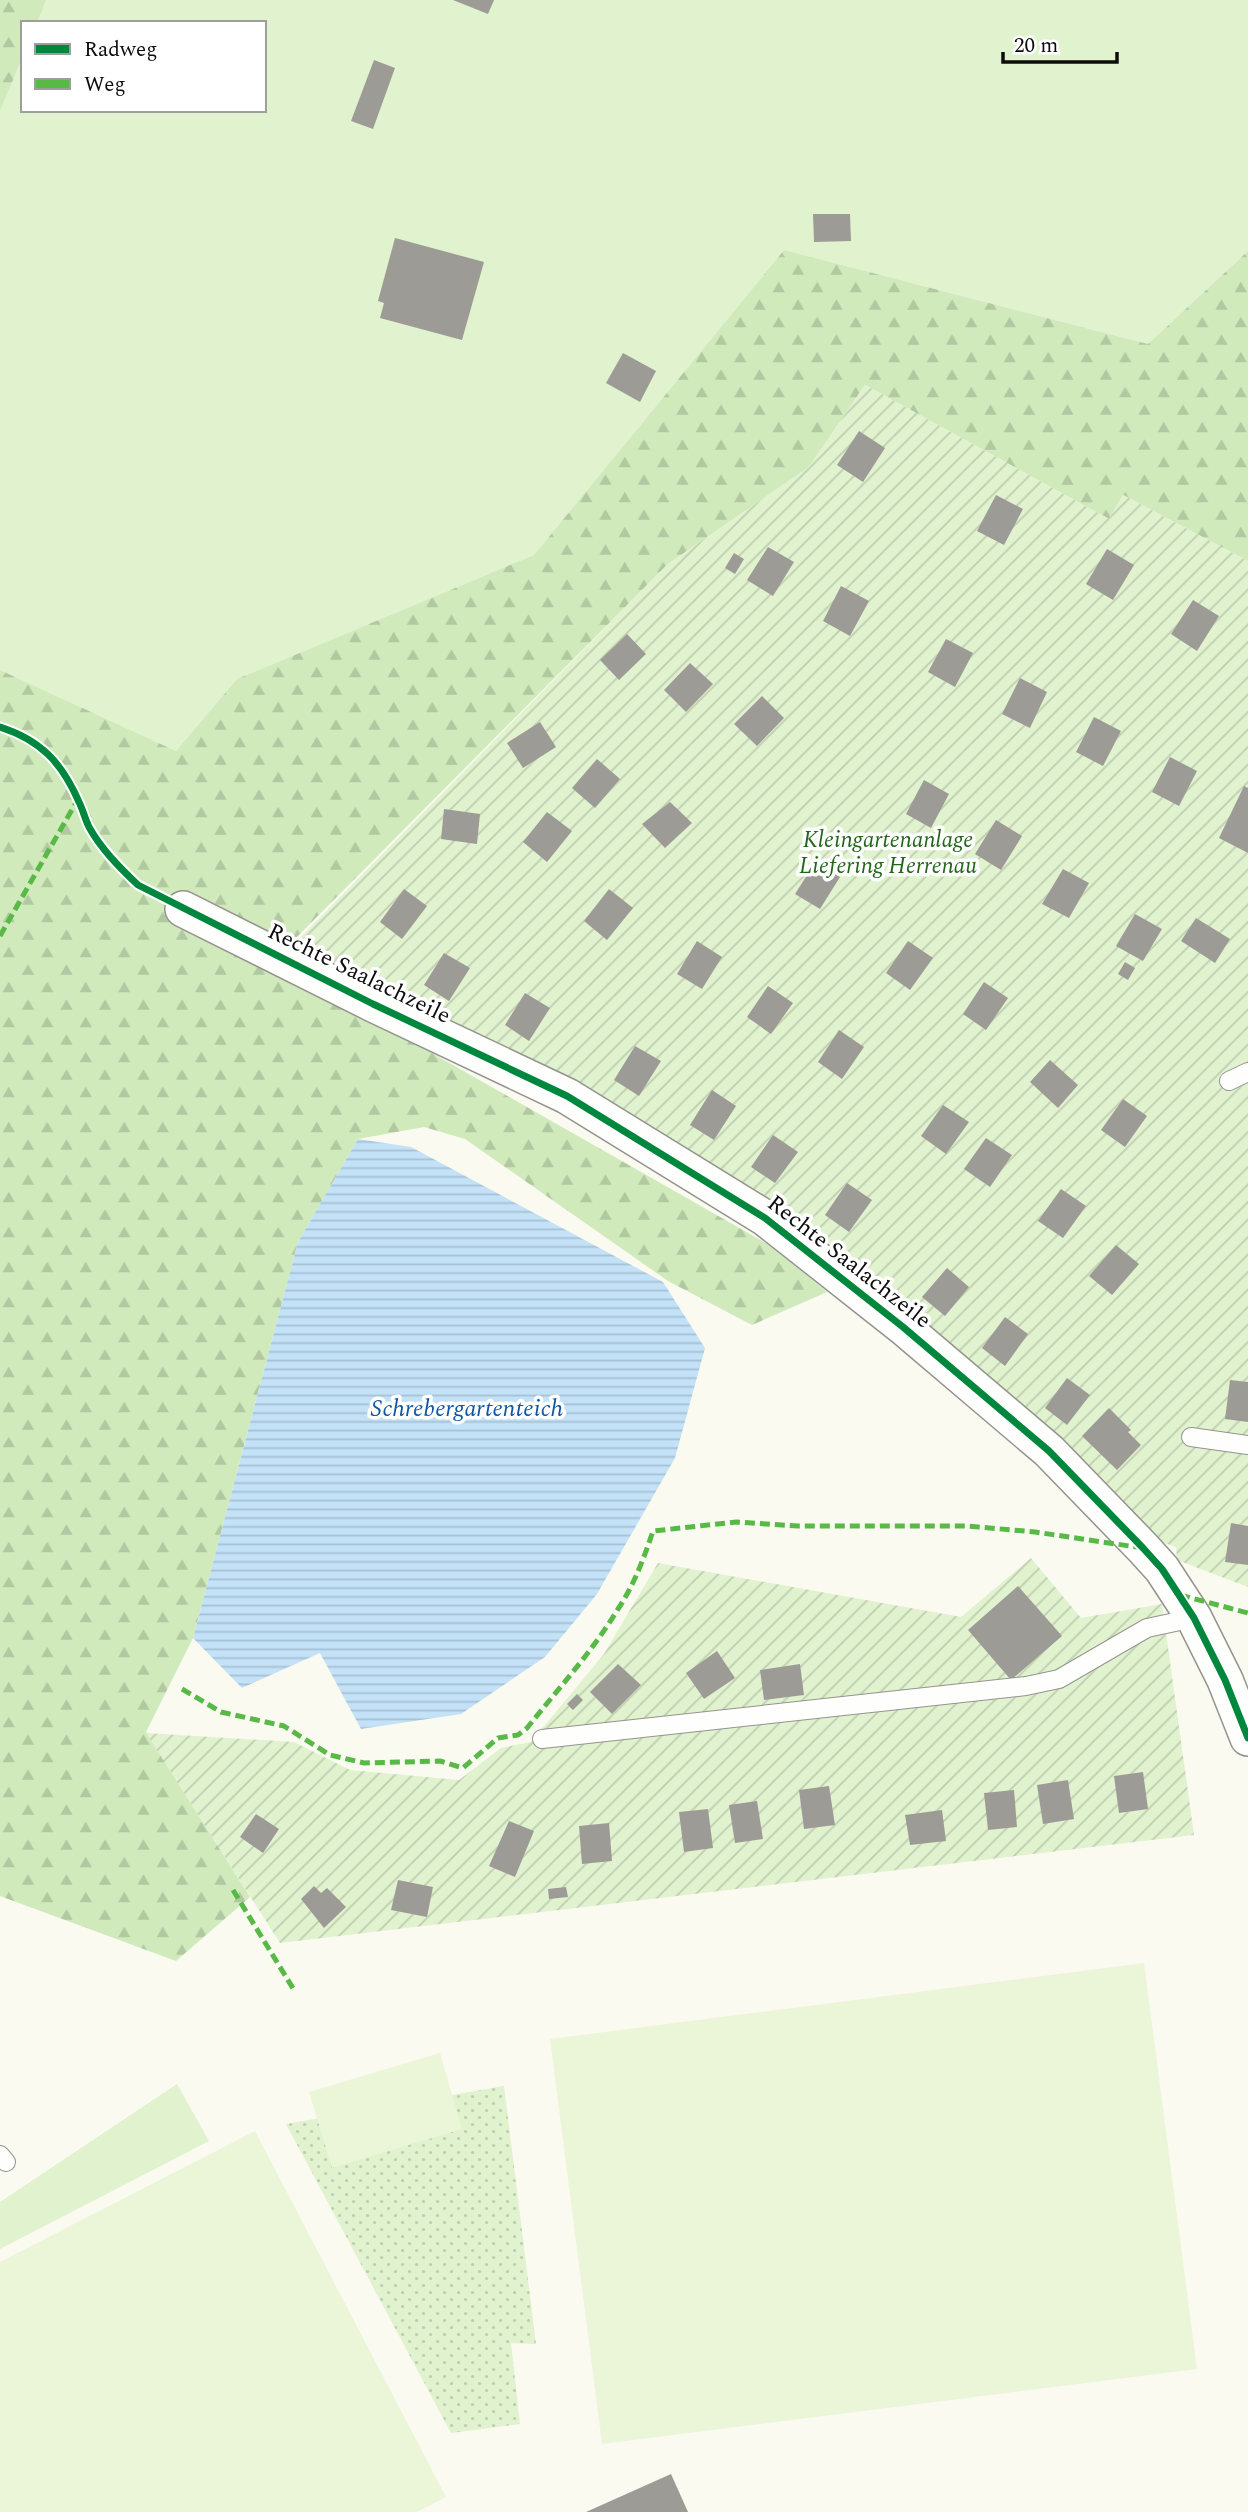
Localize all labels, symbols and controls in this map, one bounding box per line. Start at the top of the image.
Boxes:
legend [21,21,266,112]
scale bar [1003,21,1117,65]
text: 20 m [1014,30,1058,62]
text: Radweg [84,34,158,66]
text: Weg [84,69,126,101]
park label: Kleingartenanlage Liefering Herrenau [799,823,977,884]
street label: Rechte Saalachzeile [261,914,457,1034]
street label: Rechte Saalachzeile [759,1187,939,1337]
water label: Schrebergartenteich [371,1391,563,1427]

